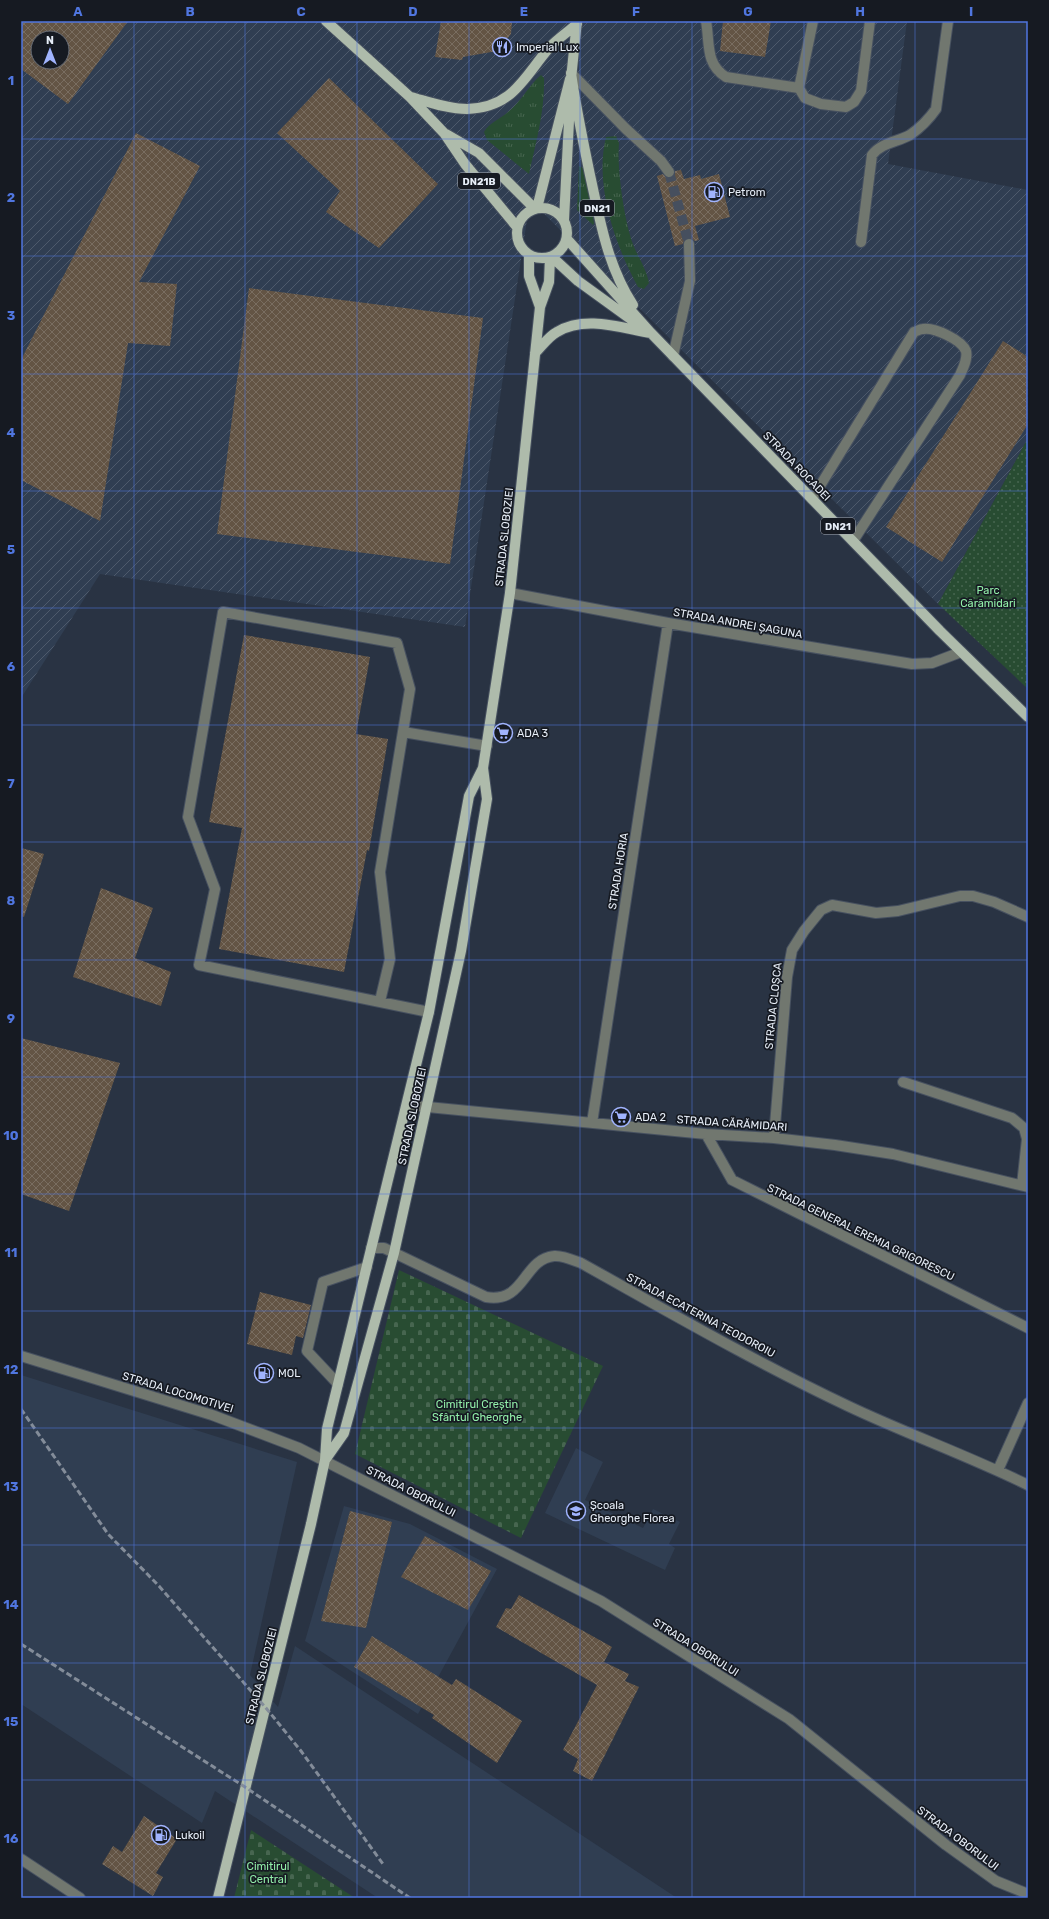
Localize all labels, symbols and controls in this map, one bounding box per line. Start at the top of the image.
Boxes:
text: A [73,4,83,19]
text: B [185,4,195,19]
text: C [296,4,306,19]
text: D [408,4,418,19]
text: E [520,4,528,19]
text: F [632,4,640,19]
text: G [743,4,753,19]
text: H [855,4,865,19]
text: I [969,4,973,19]
north arrow [30,30,70,70]
text: N [46,34,54,47]
restaurant icon: Imperial Lux [491,36,513,58]
place label: Imperial Lux [516,41,578,54]
text: 1 [8,73,14,88]
road number: DN21B [458,173,500,189]
fuel station icon: Petrom [703,181,725,203]
place label: Petrom [728,186,766,199]
text: 2 [7,190,15,205]
road number: DN21 [580,200,614,216]
text: 3 [7,308,16,323]
text: 4 [7,425,16,440]
street label: STRADA ROCADEI [760,429,833,504]
street label: STRADA SLOBOZIEI [493,487,516,587]
road number: DN21 [821,518,855,534]
text: 5 [7,542,15,557]
park label: Parc Cărămidari [960,584,1016,610]
street label: STRADA ANDREI ȘAGUNA [672,606,804,641]
text: 6 [7,659,16,674]
supermarket icon: ADA 3 [492,722,514,744]
place label: ADA 3 [517,727,549,740]
text: 7 [7,776,15,791]
street label: STRADA HORIA [606,831,631,911]
text: 8 [7,893,16,908]
street label: STRADA CLOȘCA [762,961,785,1050]
text: 9 [7,1011,15,1026]
street label: STRADA SLOBOZIEI [396,1066,429,1166]
supermarket icon: ADA 2 [610,1106,632,1128]
place label: ADA 2 [635,1111,666,1124]
street label: STRADA CĂRĂMIDARI [676,1113,788,1134]
text: 10 [3,1128,19,1143]
street label: STRADA GENERAL EREMIA GRIGORESCU [765,1181,957,1284]
text: 11 [5,1245,17,1260]
street label: STRADA ECATERINA TEODOROIU [624,1271,777,1360]
text: 12 [4,1362,18,1377]
fuel station icon: MOL [253,1362,275,1384]
place label: MOL [278,1367,300,1380]
street label: STRADA LOCOMOTIVEI [121,1369,235,1416]
park label: Cimitirul Creștin Sfântul Gheorghe [432,1398,522,1424]
street label: STRADA OBORULUI [364,1463,458,1520]
text: 13 [3,1479,19,1494]
place label: Școala Gheorghe Florea [590,1499,675,1525]
school or university icon: Școala Gheorghe Florea [565,1500,587,1522]
text: 14 [3,1597,19,1612]
street label: STRADA OBORULUI [650,1616,741,1679]
street label: STRADA SLOBOZIEI [243,1626,280,1726]
text: 15 [4,1714,18,1729]
street label: STRADA OBORULUI [914,1803,1001,1873]
fuel station icon: Lukoil [150,1824,172,1846]
place label: Lukoil [175,1829,205,1842]
text: 16 [4,1831,19,1846]
park label: Cimitirul Central [247,1860,289,1886]

